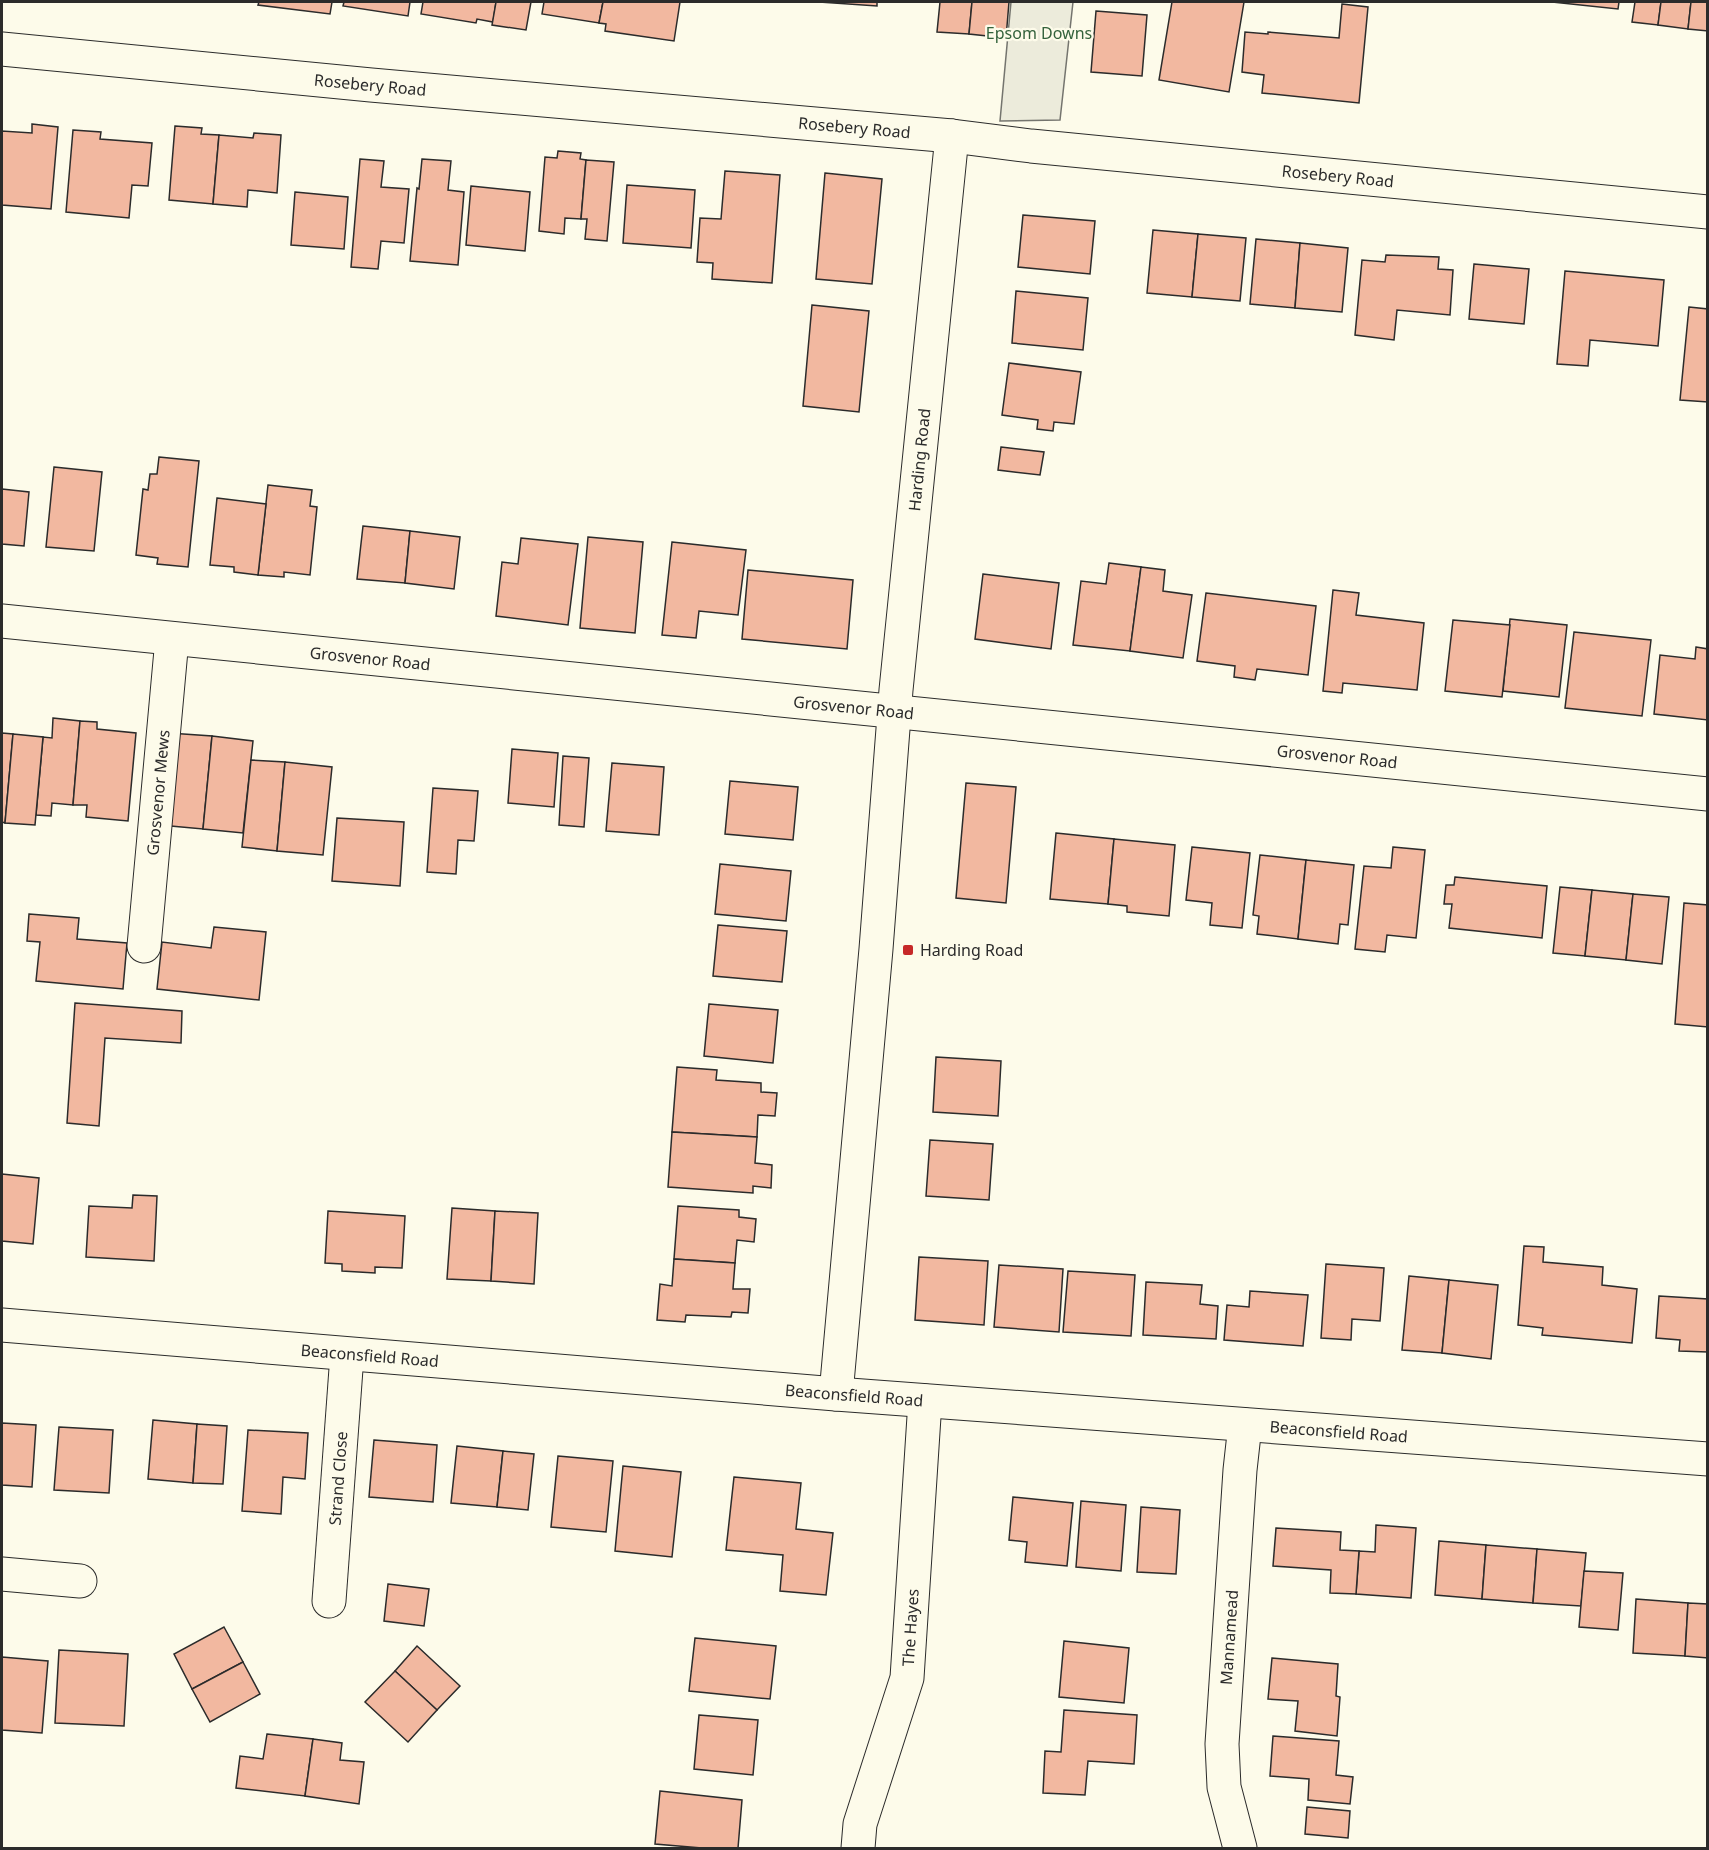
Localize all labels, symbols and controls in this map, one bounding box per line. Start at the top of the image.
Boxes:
park label: Epsom Downs [986,22,1092,44]
street label: Rosebery Road [313,69,427,101]
street label: Rosebery Road [797,112,911,143]
street label: Rosebery Road [1281,160,1395,192]
street label: Harding Road [903,407,935,512]
street label: Grosvenor Road [309,641,432,675]
street label: Grosvenor Road [792,690,915,724]
street label: Grosvenor Mews [141,729,175,857]
street label: Grosvenor Road [1276,739,1399,773]
place label: Harding Road [920,939,1023,961]
marker: Harding Road [901,943,915,957]
street label: Beaconsfield Road [300,1339,440,1372]
street label: Beaconsfield Road [784,1379,924,1411]
street label: Beaconsfield Road [1269,1415,1409,1448]
street label: Strand Close [324,1430,352,1526]
street label: The Hayes [897,1588,924,1667]
street label: Mannamead [1215,1589,1243,1686]

